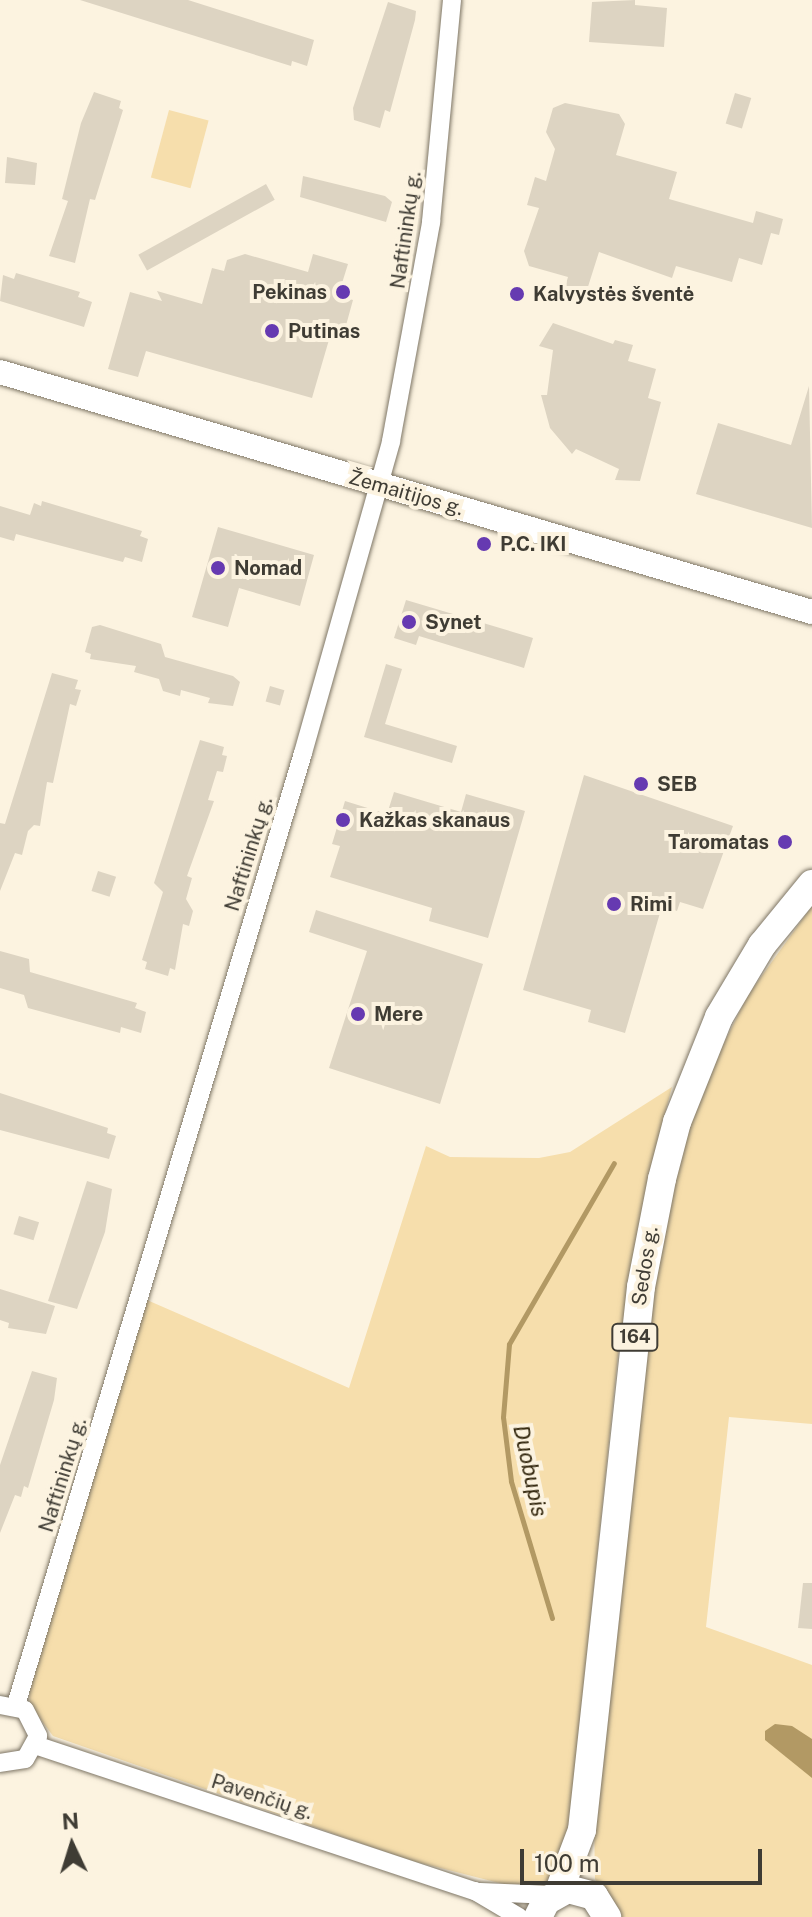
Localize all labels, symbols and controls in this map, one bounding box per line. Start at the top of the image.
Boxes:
street label: Naftininkų g. [386,170,426,290]
place label: Pekinas [252,280,327,304]
place label: Kalvystės šventė [533,282,694,306]
marker: Pekinas [334,283,352,301]
marker: Kalvystės šventė [508,285,526,303]
place label: Putinas [288,319,360,343]
marker: Putinas [263,322,281,340]
street label: Žemaitijos g. [346,465,466,521]
place label: P.C. IKI [500,532,566,556]
marker: P.C. IKI [475,535,493,553]
place label: Nomad [234,556,302,580]
marker: Nomad [209,559,227,577]
place label: Synet [425,610,482,634]
marker: Synet [400,613,418,631]
place label: SEB [657,772,697,796]
marker: SEB [632,775,650,793]
street label: Naftininkų g. [220,794,278,914]
place label: Kažkas skanaus [359,808,511,832]
marker: Kažkas skanaus [334,811,352,829]
place label: Taromatas [668,830,769,854]
marker: Taromatas [776,833,794,851]
place label: Rimi [630,892,673,916]
marker: Rimi [605,895,623,913]
place label: Mere [374,1002,423,1026]
marker: Mere [349,1005,367,1023]
street label: Sedos g. [627,1225,663,1307]
road number: 164 [611,1323,659,1351]
street label: Naftininkų g. [34,1415,92,1535]
water label: Duobupis [507,1423,553,1519]
street label: Pavenčių g. [208,1769,316,1825]
north arrow [32,1805,112,1885]
text: N [61,1807,80,1835]
scale bar [524,1833,766,1883]
text: 100 m [534,1849,600,1877]

